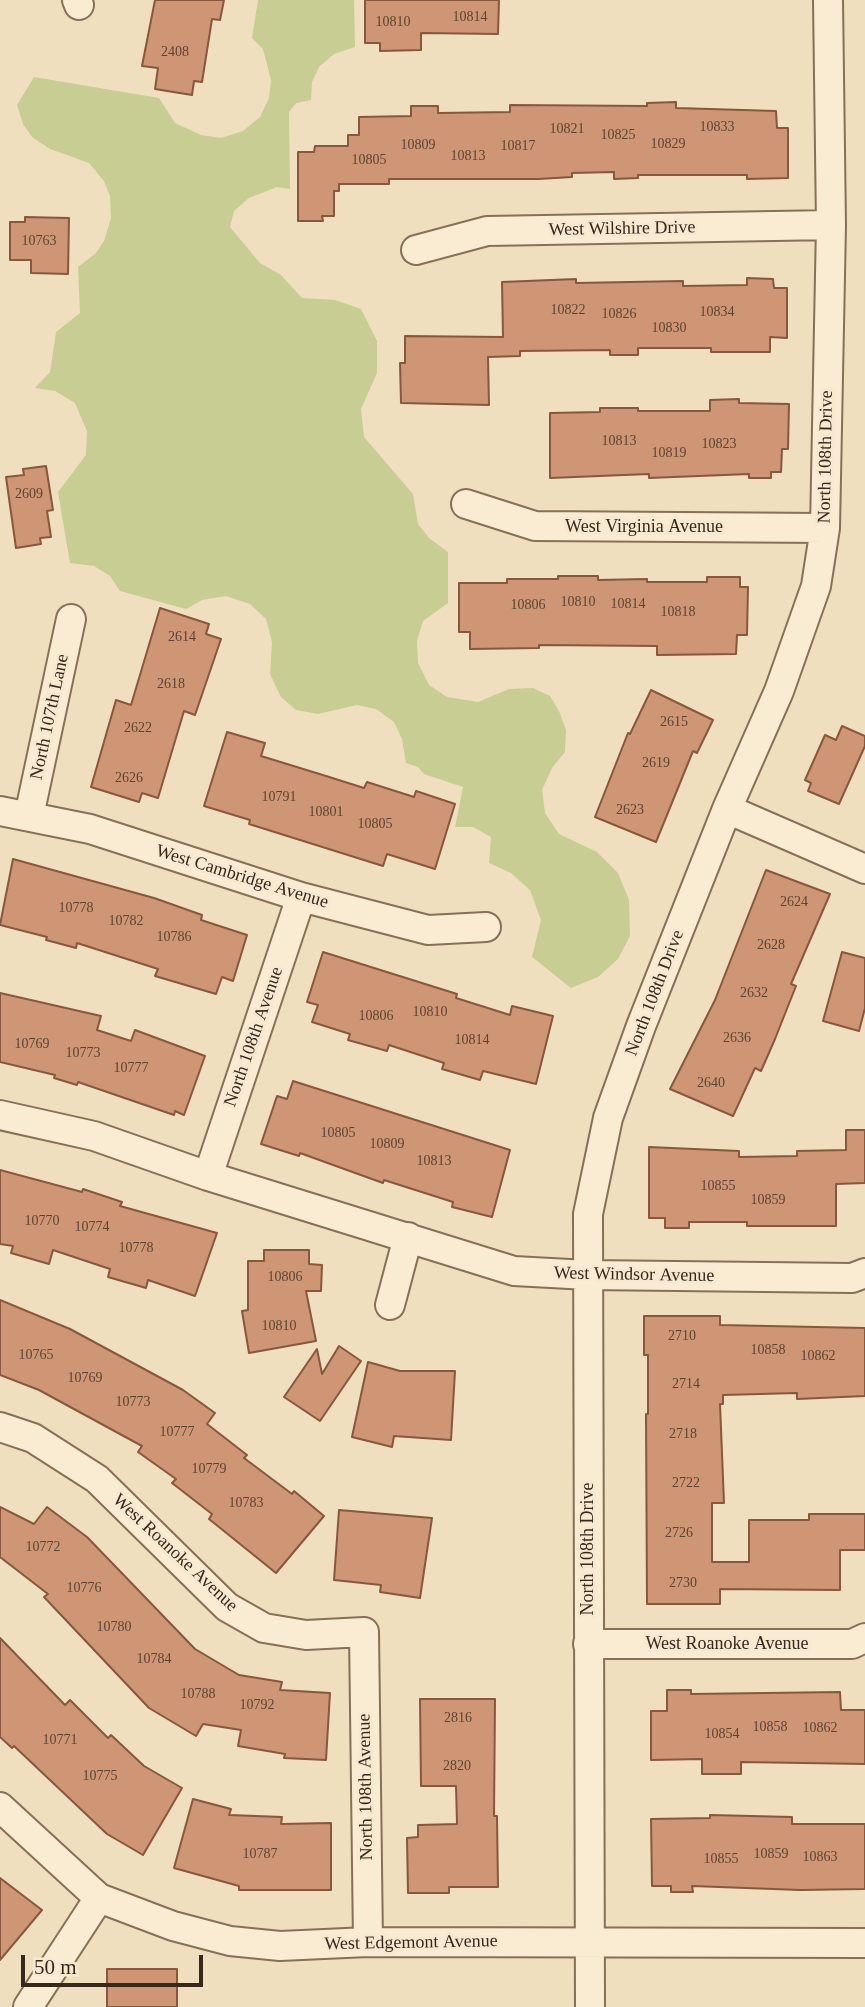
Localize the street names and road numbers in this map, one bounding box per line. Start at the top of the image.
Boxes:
street label: West Wilshire Drive [548,217,696,241]
street label: North 108th Drive [814,390,838,524]
street label: West Virginia Avenue [565,516,723,538]
street label: North 107th Lane [26,652,74,782]
street label: West Cambridge Avenue [153,840,331,914]
street label: North 108th Drive [621,927,689,1059]
street label: North 108th Avenue [220,964,288,1110]
street label: West Windsor Avenue [554,1263,714,1287]
street label: North 108th Drive [577,1483,599,1615]
street label: West Roanoke Avenue [108,1489,242,1617]
street label: West Roanoke Avenue [645,1633,809,1655]
street label: North 108th Avenue [354,1714,378,1860]
street label: West Edgemont Avenue [324,1931,498,1955]

